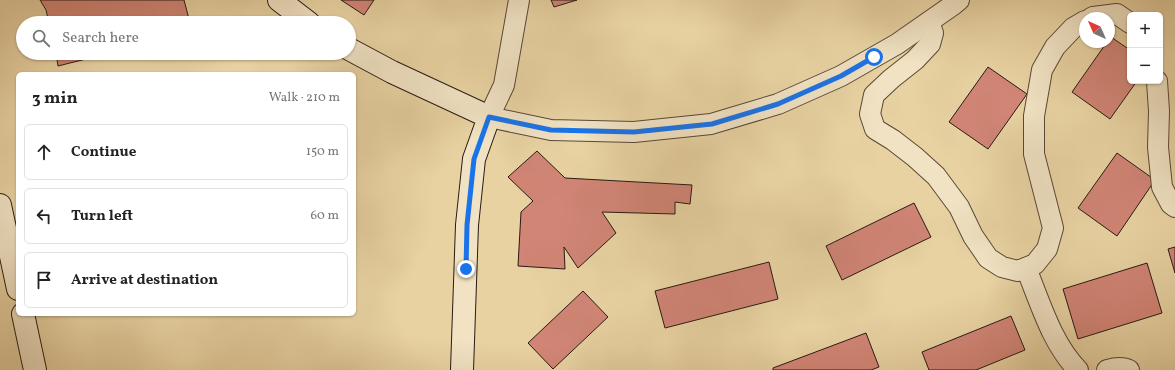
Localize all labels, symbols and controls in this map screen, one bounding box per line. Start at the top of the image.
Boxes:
north arrow [1079,12,1115,48]
map controls [1127,12,1163,84]
button: + [1127,12,1163,48]
search box [16,16,356,60]
icon: search [30,27,52,49]
text: Search here [62,28,139,49]
route start [865,48,883,66]
button: − [1127,48,1163,84]
text: 3 min [32,87,78,110]
text: Walk · 210 m [269,89,340,107]
icon: ahead [33,141,55,163]
text: Continue [71,142,136,163]
text: 150 m [306,143,339,161]
icon: left [33,205,55,227]
text: Turn left [71,206,133,227]
text: 60 m [311,207,339,225]
route end [457,260,475,278]
icon: arrive [33,269,55,291]
text: Arrive at destination [71,270,218,291]

